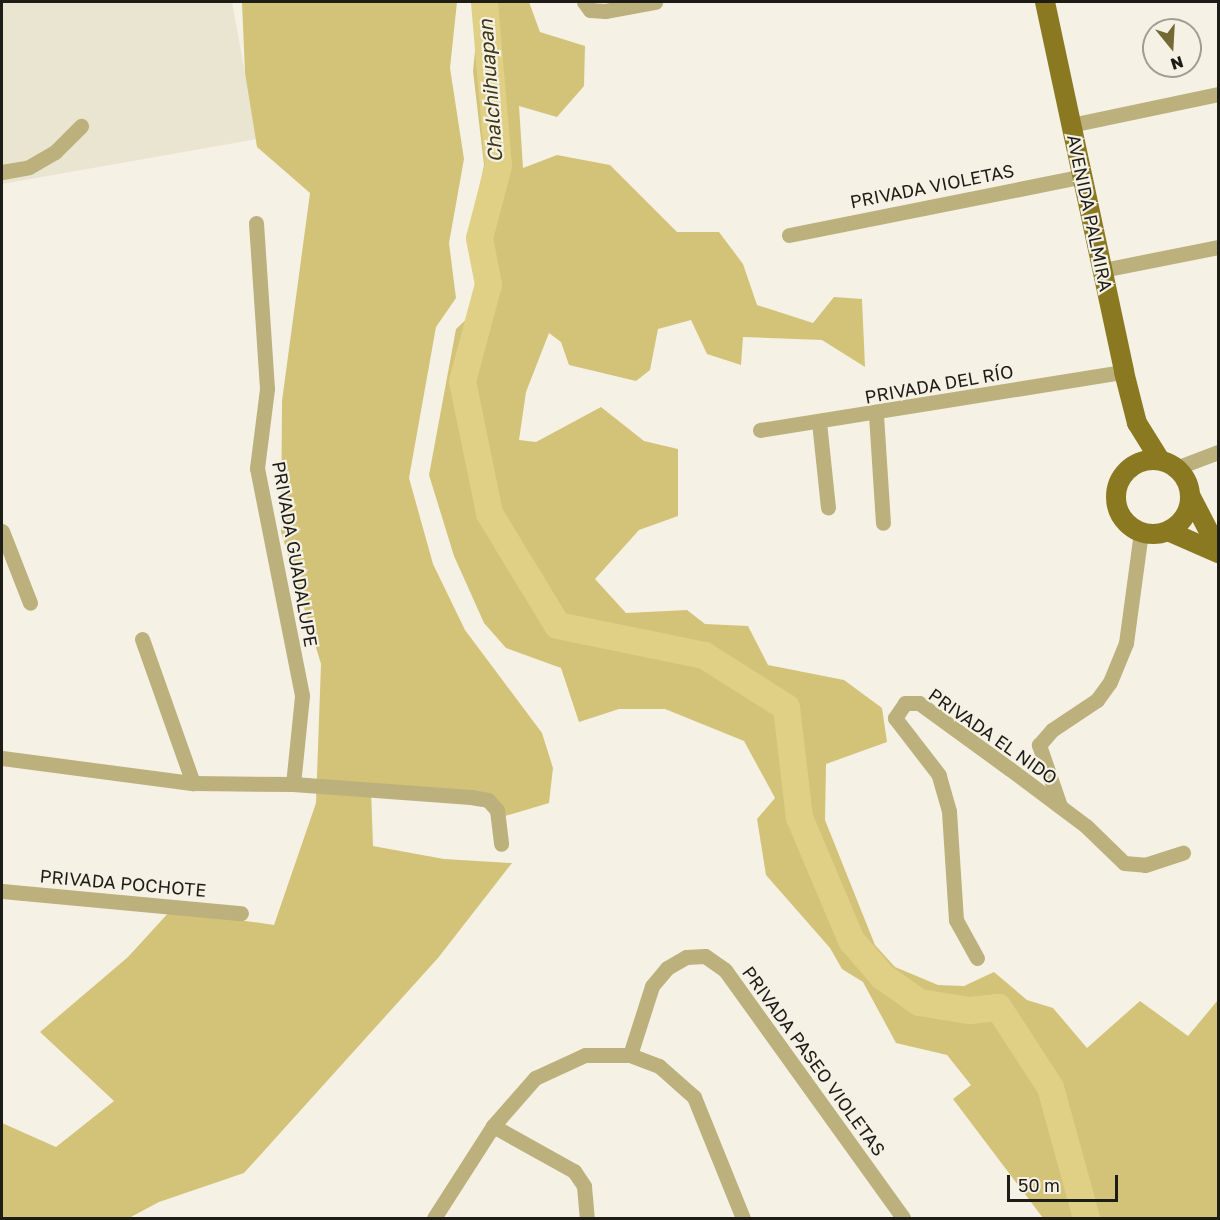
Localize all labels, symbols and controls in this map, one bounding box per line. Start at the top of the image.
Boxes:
north arrow [1142,18,1202,78]
water label: Chalchihuapan [473,19,507,163]
text: N [1168,52,1186,75]
street label: AVENIDA PALMIRA [1063,133,1117,293]
street label: PRIVADA VIOLETAS [848,160,1016,212]
street label: PRIVADA DEL RÍO [863,360,1015,408]
street label: PRIVADA GUADALUPE [268,459,322,649]
street label: PRIVADA EL NIDO [925,684,1061,788]
street label: PRIVADA POCHOTE [39,865,207,901]
street label: PRIVADA PASEO VIOLETAS [738,962,890,1160]
scale bar [1010,1163,1121,1201]
text: 50 m [1018,1174,1060,1196]

